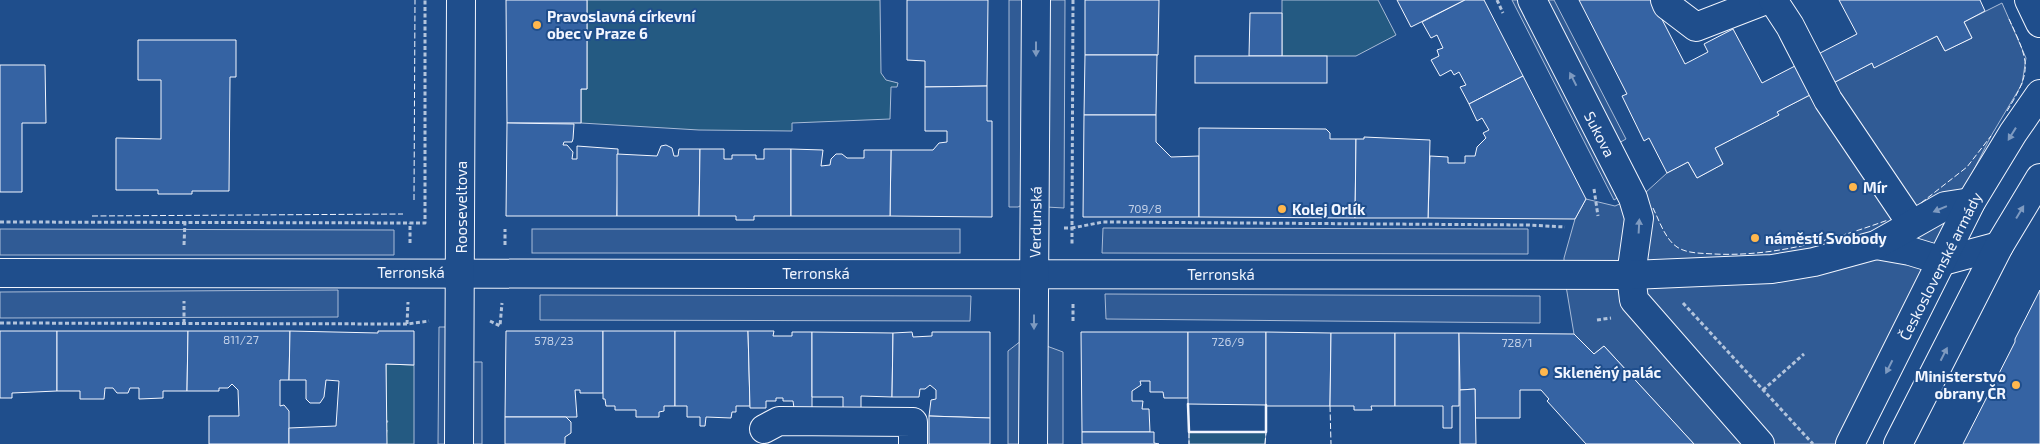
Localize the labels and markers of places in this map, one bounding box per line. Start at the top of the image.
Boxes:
place label: Pravoslavná církevní obec v Praze 6 [547,7,696,42]
marker: Pravoslavná církevní obec v Praze 6 [531,19,543,31]
place label: Mír [1863,178,1888,196]
marker: Mír [1847,181,1859,193]
place label: Kolej Orlík [1292,200,1366,218]
marker: Kolej Orlík [1276,203,1288,215]
place label: náměstí Svobody [1765,229,1887,248]
marker: náměstí Svobody [1749,232,1761,244]
place label: Skleněný palác [1554,363,1661,382]
marker: Skleněný palác [1538,366,1550,378]
place label: Ministerstvo obrany ČR [1915,367,2006,403]
marker: Ministerstvo obrany ČR [2010,379,2022,391]

